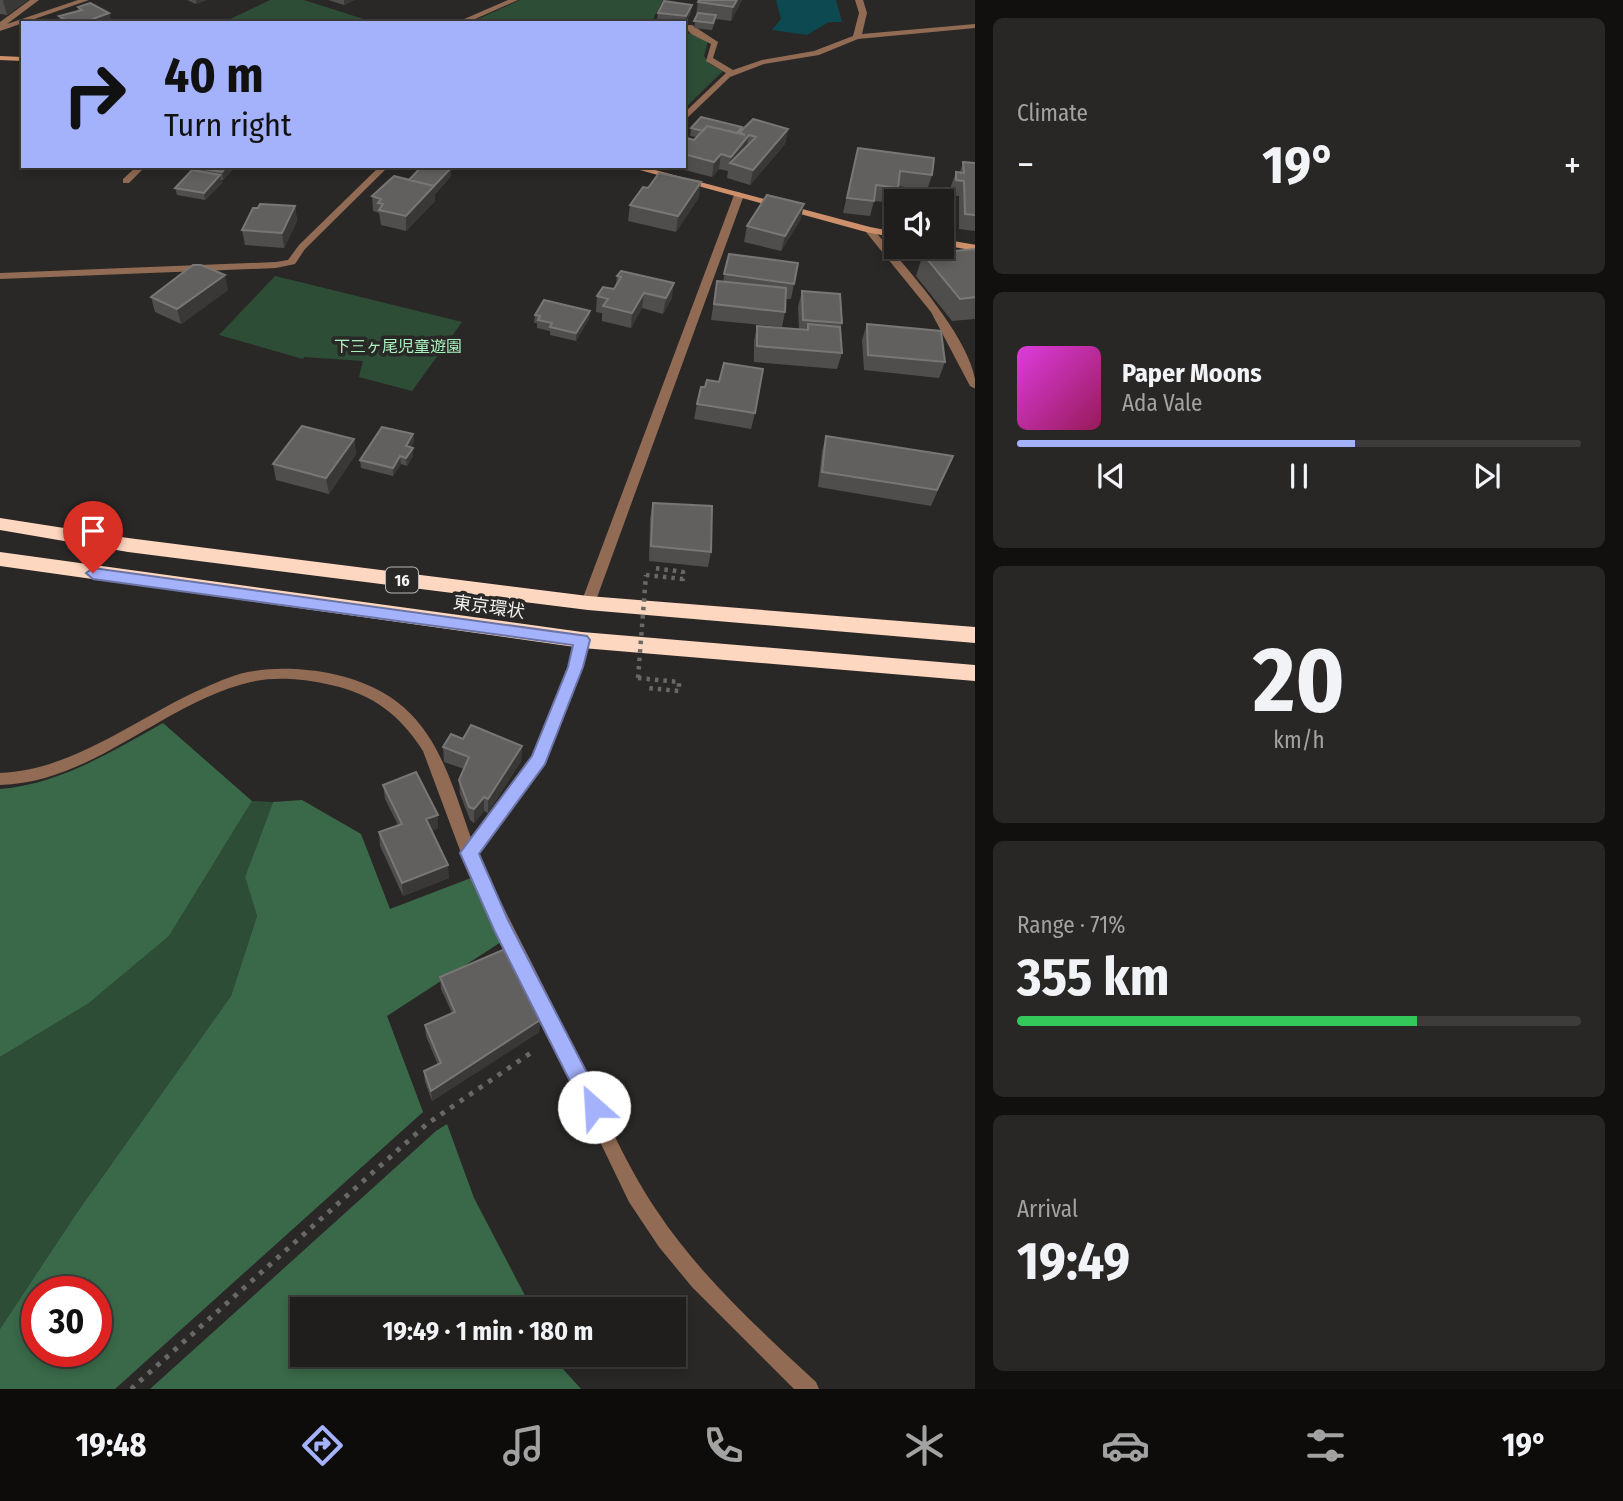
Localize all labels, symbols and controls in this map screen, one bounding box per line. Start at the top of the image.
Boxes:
text: 40 m [164,46,264,105]
icon: right [49,49,140,140]
text: Climate [1017,99,1088,127]
text: Turn right [164,106,291,144]
text: 19° [1262,134,1336,197]
text: − [1017,142,1034,188]
text: + [1564,142,1581,188]
map controls [884,189,954,259]
button: sound [884,189,954,259]
park label: 下三ヶ尾児童遊園 [334,337,462,356]
text: Paper Moons [1122,358,1262,389]
text: Ada Vale [1122,389,1202,417]
icon: previous [1092,457,1130,495]
icon: pause [1280,457,1318,495]
icon: next [1468,457,1506,495]
pin [63,501,123,573]
icon: arrive [74,512,112,550]
road number: 16 [386,568,418,593]
street label: 東京環状 [452,591,526,623]
text: 20 [1253,626,1345,735]
text: km/h [1273,726,1325,754]
text: Range · 71% [1017,911,1125,939]
text: 355 km [1017,946,1169,1009]
position arrow [557,1070,631,1144]
text: Arrival [1017,1195,1078,1223]
text: 19:49 [1017,1230,1130,1293]
speed limit sign: 30 [21,1276,112,1367]
text: 19:49 · 1 min · 180 m [383,1316,593,1347]
icon: directions [298,1421,347,1470]
icon: music [499,1421,548,1470]
icon: phone [699,1421,748,1470]
icon: climate [900,1421,949,1470]
icon: car [1101,1421,1150,1470]
icon: filters [1301,1421,1350,1470]
text: 19:48 [76,1426,146,1464]
text: 19° [1502,1426,1547,1464]

